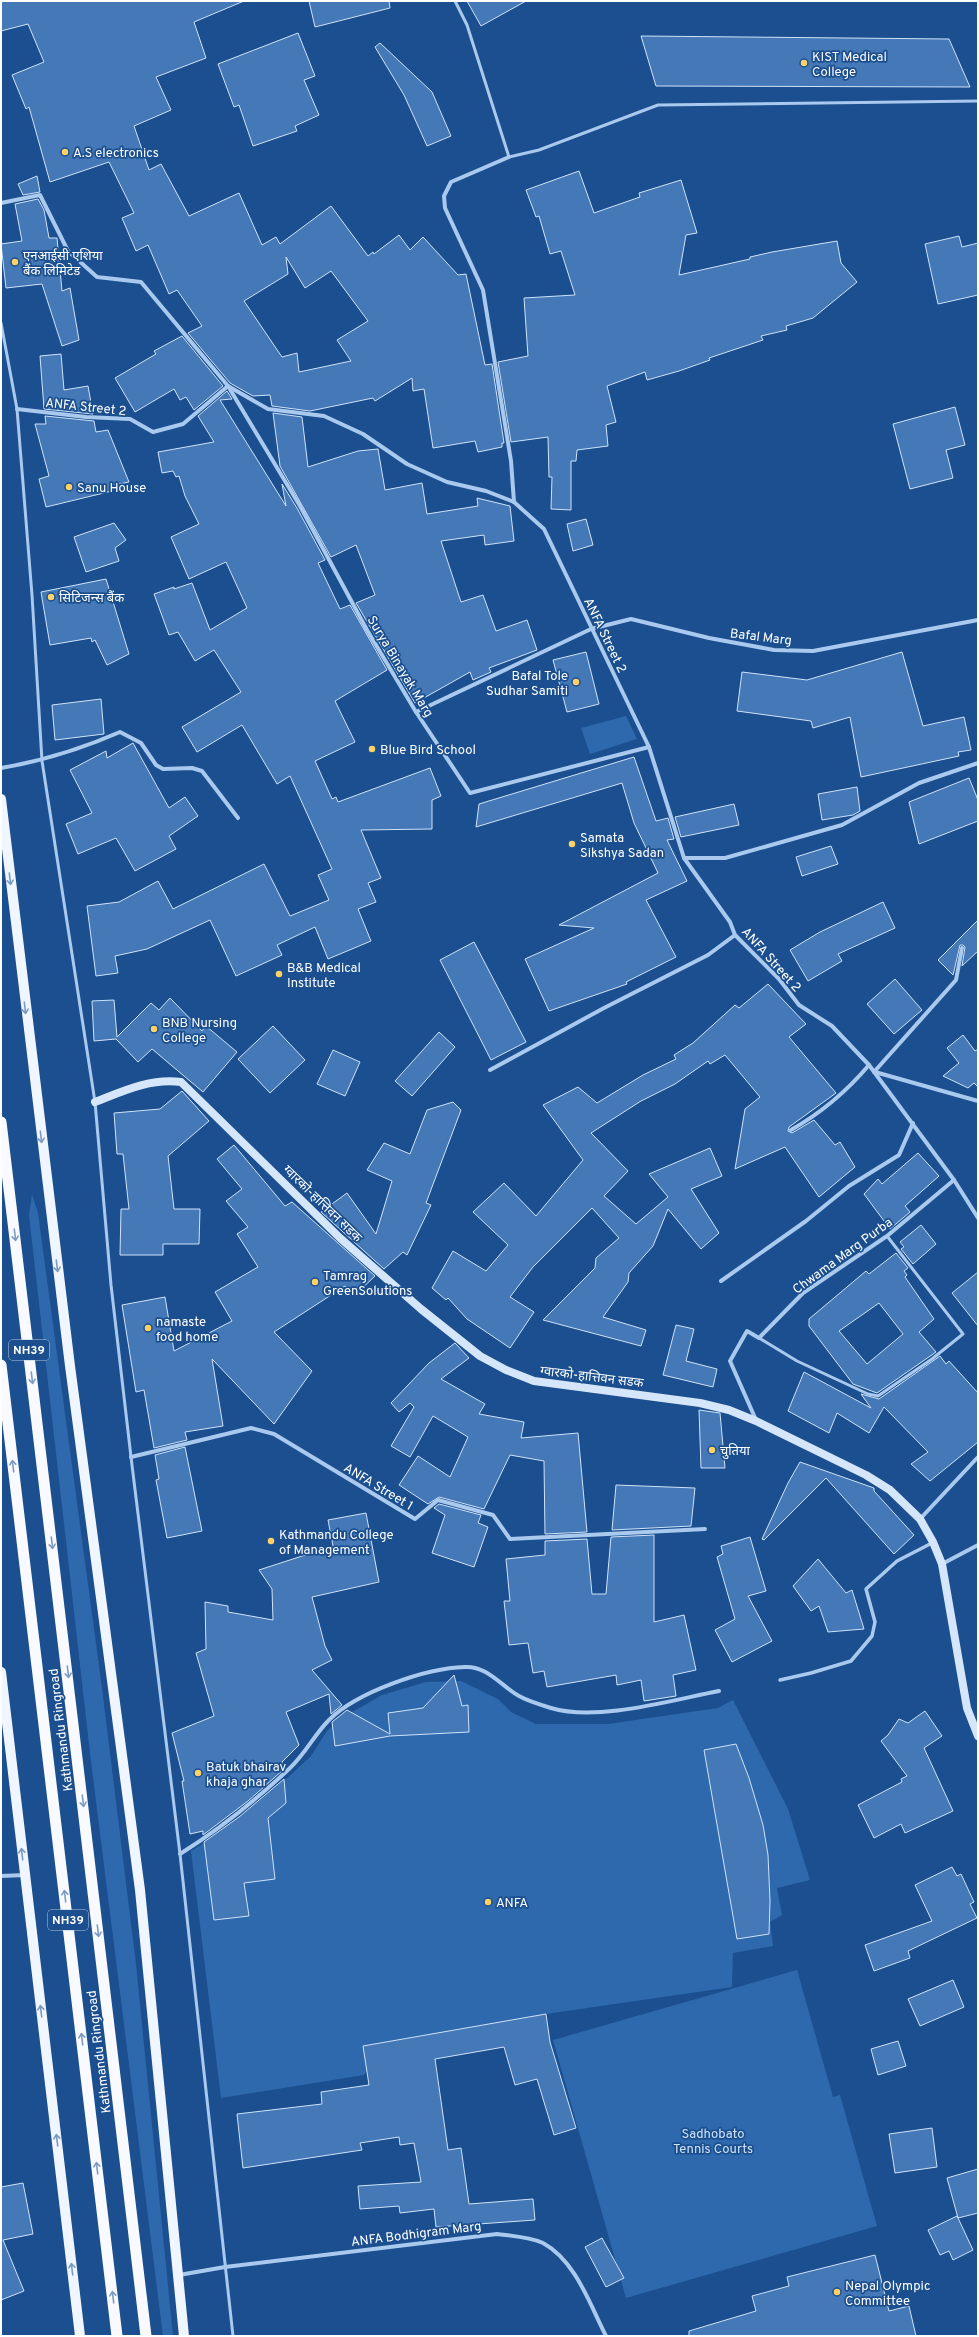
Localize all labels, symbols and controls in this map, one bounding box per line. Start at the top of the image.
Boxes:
place label: KIST Medical College [812,50,887,81]
marker: KIST Medical College [799,58,809,68]
place label: A.S electronics [73,146,159,162]
marker: A.S electronics [60,147,70,157]
place label: एनआईसी एशिया बैंक लिमिटेड [23,248,103,280]
marker: एनआईसी एशिया बैंक लिमिटेड [10,257,20,267]
street label: ANFA Street 2 [44,396,127,420]
place label: Sanu House [77,481,146,497]
marker: Sanu House [64,482,74,492]
place label: सिटिजन्स बैंक [59,590,125,607]
marker: सिटिजन्स बैंक [46,592,56,602]
street label: ANFA Street 2 [579,596,629,676]
street label: Surya Binayak Marg [363,613,436,721]
street label: Bafal Marg [729,626,793,650]
place label: Bafal Tole Sudhar Samiti [486,669,568,700]
marker: Bafal Tole Sudhar Samiti [571,677,581,687]
place label: Blue Bird School [380,743,476,759]
marker: Blue Bird School [367,744,377,754]
place label: Samata Sikshya Sadan [580,831,664,862]
marker: Samata Sikshya Sadan [567,839,577,849]
one-way arrow [7,872,14,885]
street label: ANFA Street 2 [737,925,804,996]
place label: B&B Medical Institute [287,961,361,992]
marker: B&B Medical Institute [274,969,284,979]
one-way arrow [22,1001,29,1014]
place label: BNB Nursing College [162,1016,237,1047]
marker: BNB Nursing College [149,1024,159,1034]
one-way arrow [37,1131,45,1144]
street label: ग्वारको-हात्तिवन सडक [279,1162,366,1247]
street label: Chwama Marg Purba [790,1215,896,1298]
one-way arrow [11,1228,19,1241]
one-way arrow [53,1259,61,1272]
place label: Tamrag GreenSolutions [323,1269,412,1300]
marker: Tamrag GreenSolutions [310,1277,320,1287]
place label: namaste food home [156,1315,218,1346]
marker: namaste food home [143,1323,153,1333]
road number: NH39 [9,1340,49,1360]
street label: ग्वारको-हात्तिवन सडक [539,1363,645,1392]
one-way arrow [28,1371,36,1384]
place label: चुतिया [720,1443,751,1460]
marker: चुतिया [707,1445,717,1455]
one-way arrow [9,1460,17,1473]
street label: ANFA Street 1 [340,1461,416,1515]
place label: Kathmandu College of Management [279,1528,393,1559]
one-way arrow [48,1536,56,1549]
marker: Kathmandu College of Management [266,1536,276,1546]
one-way arrow [64,1665,72,1678]
street label: Kathmandu Ringroad [46,1667,77,1792]
place label: Batuk bhairav khaja ghar [206,1760,287,1791]
marker: Batuk bhairav khaja ghar [193,1768,203,1778]
one-way arrow [79,1795,87,1808]
one-way arrow [19,1848,26,1861]
one-way arrow [61,1890,69,1903]
place label: ANFA [496,1896,528,1912]
marker: ANFA [483,1897,493,1907]
road number: NH39 [48,1910,88,1930]
one-way arrow [94,1924,102,1937]
street label: Kathmandu Ringroad [84,1989,115,2114]
one-way arrow [37,2005,45,2018]
one-way arrow [78,2033,86,2046]
park label: Sadhobato Tennis Courts [673,2127,753,2158]
one-way arrow [53,2134,61,2147]
one-way arrow [94,2162,101,2175]
street label: ANFA Bodhigram Marg [350,2219,482,2251]
one-way arrow [69,2263,76,2276]
place label: Nepal Olympic Committee [845,2279,930,2310]
marker: Nepal Olympic Committee [832,2287,842,2297]
one-way arrow [109,2291,117,2304]

